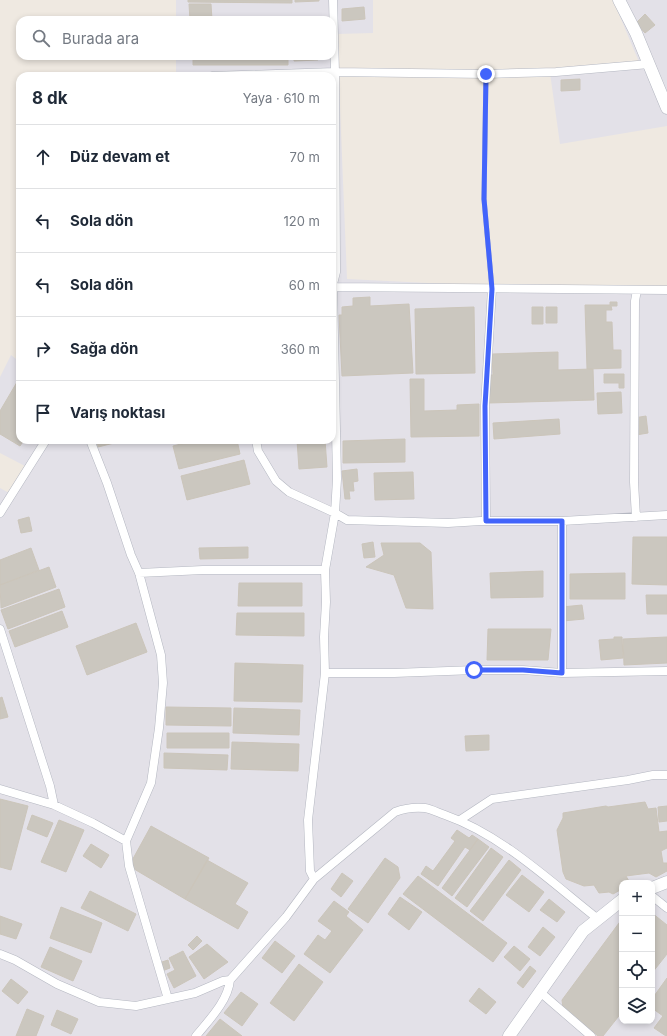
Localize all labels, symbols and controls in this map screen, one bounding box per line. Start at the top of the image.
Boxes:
search box [16,16,336,60]
icon: search [30,27,52,49]
text: Burada ara [62,29,139,48]
route end [477,65,495,83]
text: 8 dk [32,88,68,108]
text: Yaya · 610 m [243,90,320,106]
icon: ahead [32,146,54,168]
text: Düz devam et [70,147,170,166]
text: 70 m [290,149,320,165]
icon: left [32,210,54,232]
text: Sola dön [70,211,133,230]
text: 120 m [284,213,320,229]
icon: left [32,274,54,296]
text: Sola dön [70,275,133,294]
text: 60 m [289,277,320,293]
icon: right [32,338,54,360]
text: Sağa dön [70,339,138,358]
text: 360 m [281,341,320,357]
icon: arrive [32,402,54,424]
text: Varış noktası [70,403,165,422]
route start [465,661,483,679]
map controls [619,880,655,1024]
button: + [619,880,655,916]
button: − [619,916,655,952]
button: locate [619,952,655,988]
button: layers [619,988,655,1024]

